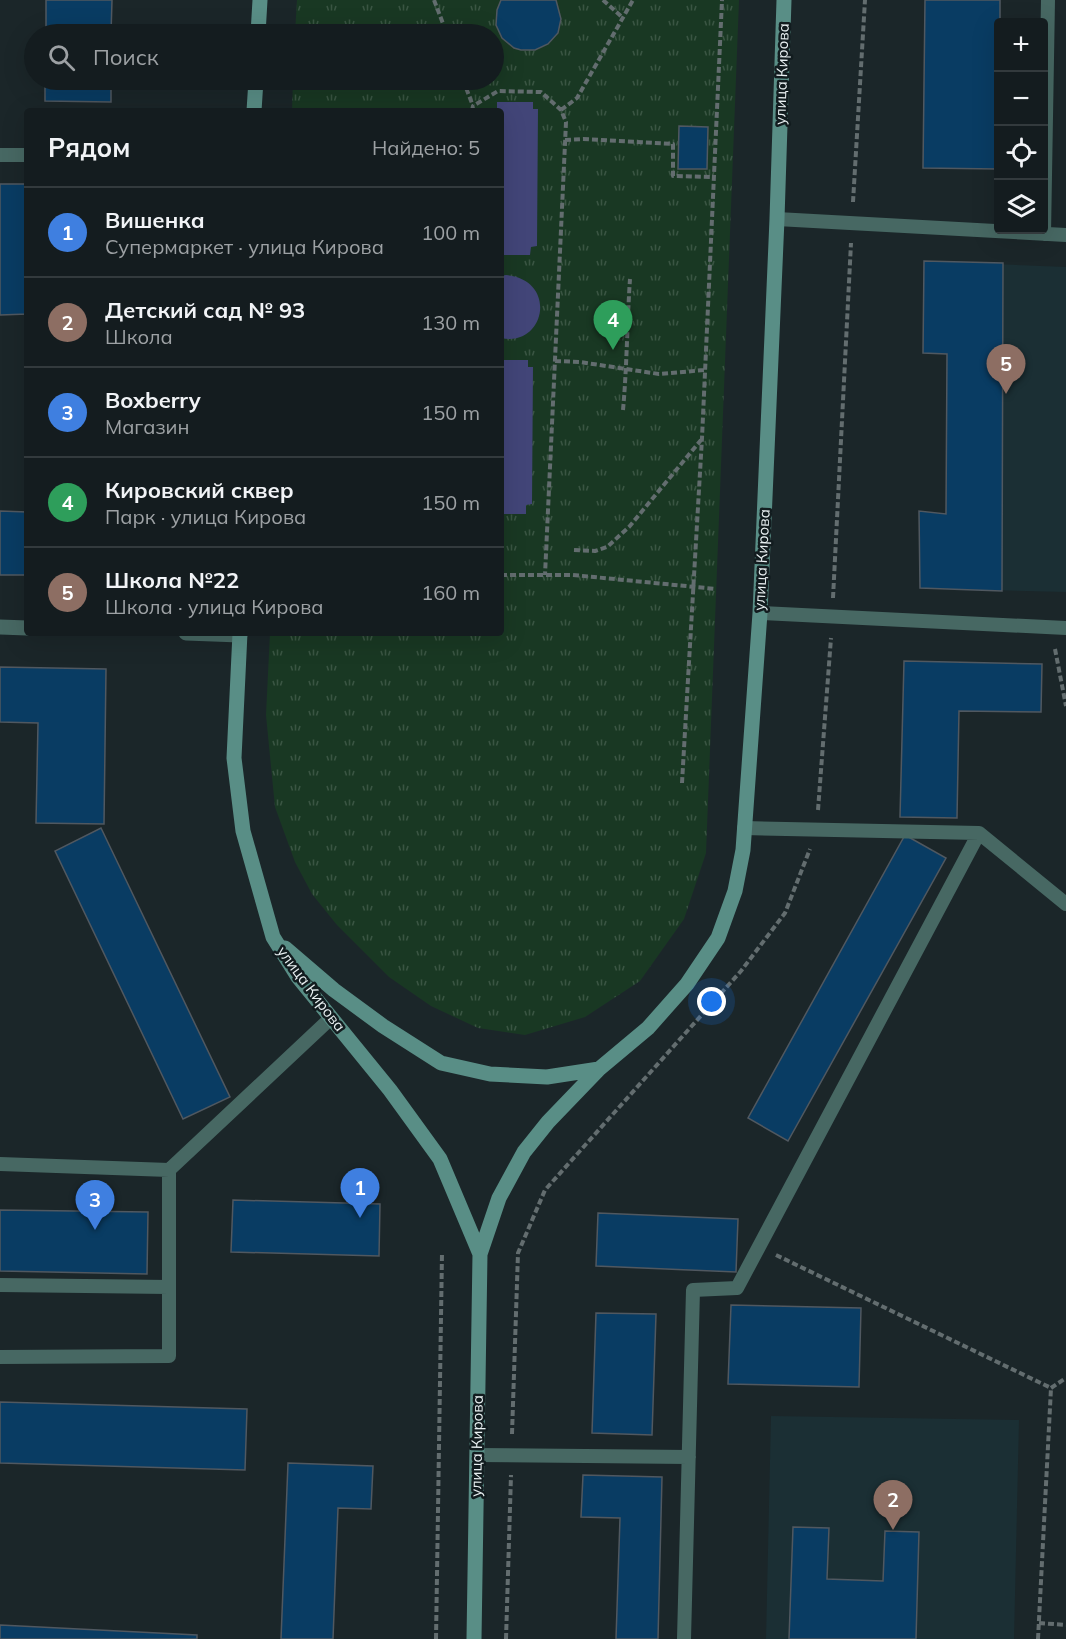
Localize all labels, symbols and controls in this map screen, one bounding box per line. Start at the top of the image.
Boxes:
map controls [994,18,1048,234]
button: + [994,18,1048,72]
street label: улица Кирова [770,23,793,125]
search box [24,24,504,90]
icon: search [45,41,78,74]
text: Поиск [93,43,159,71]
button: − [994,72,1048,126]
button: locate [994,126,1048,180]
text: Рядом [48,131,131,164]
text: Найдено: 5 [372,135,480,160]
button: layers [994,180,1048,234]
text: Вишенка [105,206,205,234]
text: 1 [62,220,74,245]
text: 100 m [421,220,480,245]
text: Супермаркет · улица Кирова [105,234,384,259]
text: Детский сад № 93 [105,296,305,324]
pin: 4 [594,300,632,350]
text: 2 [62,310,74,335]
text: 130 m [421,310,480,335]
text: Школа [105,324,173,349]
pin: 5 [986,344,1026,394]
text: Boxberry [105,386,201,414]
text: 3 [62,400,74,425]
text: 150 m [421,400,480,425]
text: Магазин [105,414,189,439]
text: Кировский сквер [105,476,294,504]
text: 4 [62,490,74,515]
text: 150 m [421,490,480,515]
text: Парк · улица Кирова [105,504,306,529]
street label: улица Кирова [749,509,774,611]
text: Школа №22 [105,566,239,594]
text: 5 [62,580,74,605]
text: 160 m [421,580,480,605]
text: Школа · улица Кирова [105,594,324,619]
street label: улица Кирова [273,942,350,1035]
your location [697,987,726,1016]
pin: 1 [340,1168,380,1218]
pin: 3 [76,1180,115,1230]
street label: улица Кирова [466,1395,487,1497]
pin: 2 [874,1480,912,1530]

